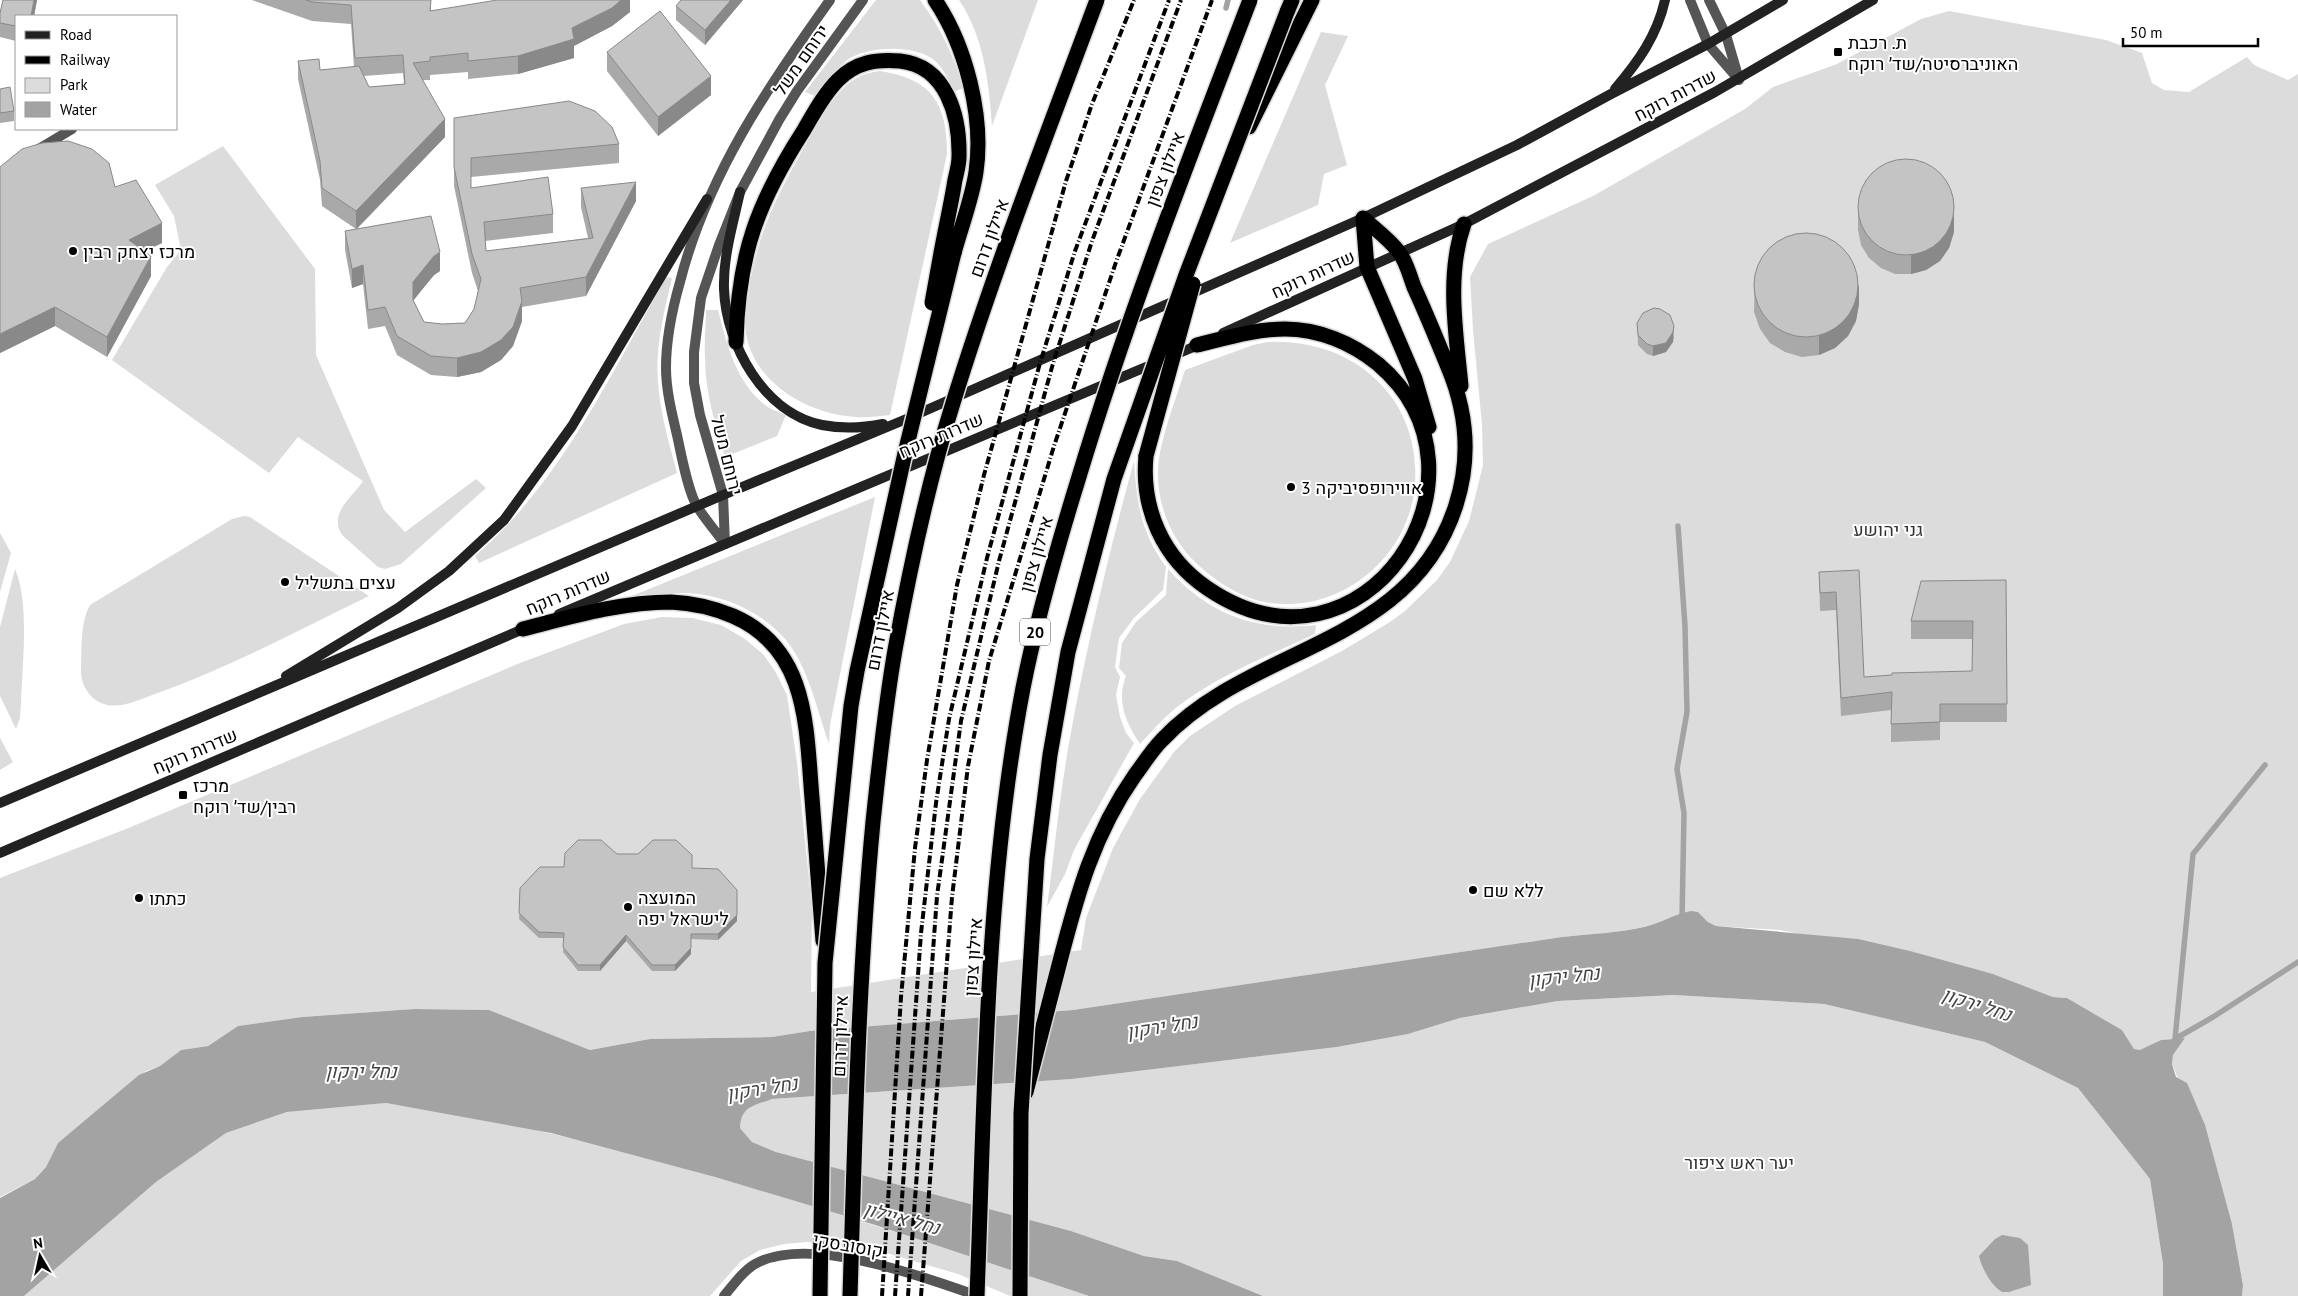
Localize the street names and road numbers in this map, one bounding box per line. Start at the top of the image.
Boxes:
street label: ירוחם משל [768,20,834,100]
street label: שדרות רוקח [1630,64,1720,126]
street label: איילון צפון [1140,128,1190,210]
street label: איילון דרום [964,196,1014,280]
street label: שדרות רוקח [1267,245,1359,303]
street label: שדרות רוקח [895,407,987,463]
street label: ירוחם משל [706,413,748,497]
street label: איילון צפון [1014,513,1058,595]
street label: שדרות רוקח [522,564,614,620]
street label: איילון דרום [861,588,899,672]
road number: 20 [1020,618,1050,646]
street label: שדרות רוקח [149,723,241,779]
street label: איילון צפון [959,917,987,997]
street label: איילון דרום [827,995,853,1077]
street label: קוסובסקי [811,1228,885,1262]

